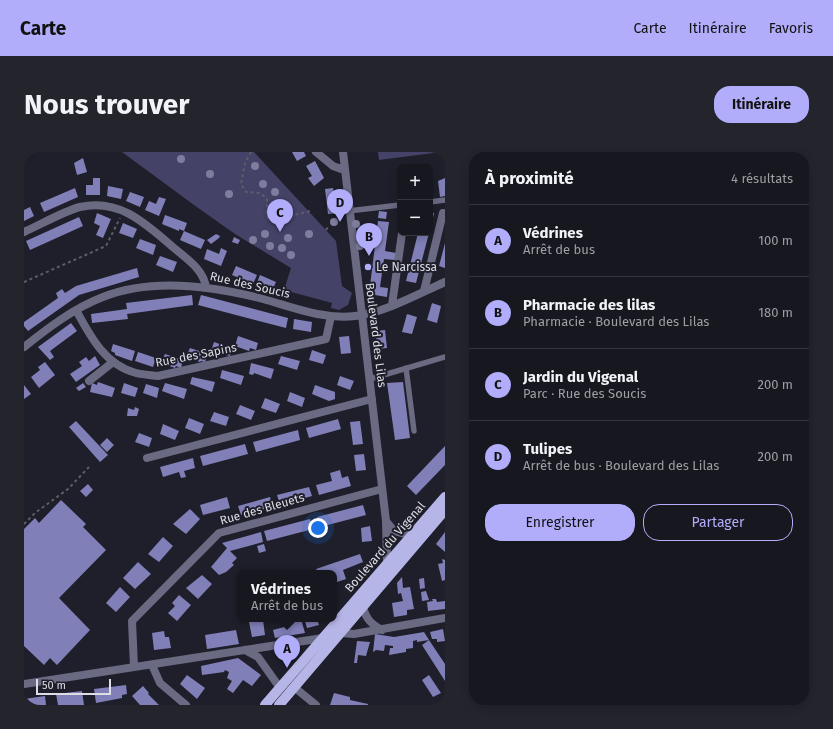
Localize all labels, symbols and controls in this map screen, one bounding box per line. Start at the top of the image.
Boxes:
text: Carte [20,17,66,40]
text: Carte [633,20,667,37]
text: Itinéraire [689,20,747,37]
text: Favoris [769,20,813,37]
button: Itinéraire [714,86,809,123]
text: Nous trouver [24,88,189,121]
map controls [397,164,433,236]
button: + [397,164,433,200]
text: À proximité [485,168,574,189]
text: 4 résultats [731,171,793,186]
pin: D [327,189,353,222]
pin: C [267,199,293,232]
button: − [397,200,433,236]
pin: B [356,223,382,256]
text: Védrines [523,224,583,242]
text: A [494,233,502,248]
text: 100 m [758,233,793,248]
text: Arrêt de bus [523,242,595,257]
place label: Le Narcissa [376,260,437,274]
marker: Le Narcissa [363,262,373,272]
street label: Rue des Soucis [209,269,292,301]
street label: Boulevard des Lilas [363,282,389,389]
text: Pharmacie des lilas [523,296,655,314]
text: B [494,305,502,320]
text: 180 m [758,305,793,320]
text: Pharmacie · Boulevard des Lilas [523,314,709,329]
street label: Rue des Sapins [154,340,238,370]
text: Jardin du Vigenal [523,368,638,386]
text: C [494,377,502,392]
text: 200 m [757,377,793,392]
text: Parc · Rue des Soucis [523,386,646,401]
text: Tulipes [523,440,572,458]
text: D [494,449,502,464]
text: 200 m [757,449,793,464]
text: Arrêt de bus · Boulevard des Lilas [523,458,719,473]
street label: Rue des Bleuets [218,490,306,528]
street label: Boulevard du Vigenal [342,499,428,595]
button: Enregistrer [485,504,635,541]
button: Partager [643,504,793,541]
your location [308,518,328,538]
popup [237,570,337,622]
text: Védrines [251,580,311,598]
text: Arrêt de bus [251,598,323,613]
pin: A [274,635,300,668]
scale bar [36,677,111,696]
text: 50 m [42,679,66,692]

